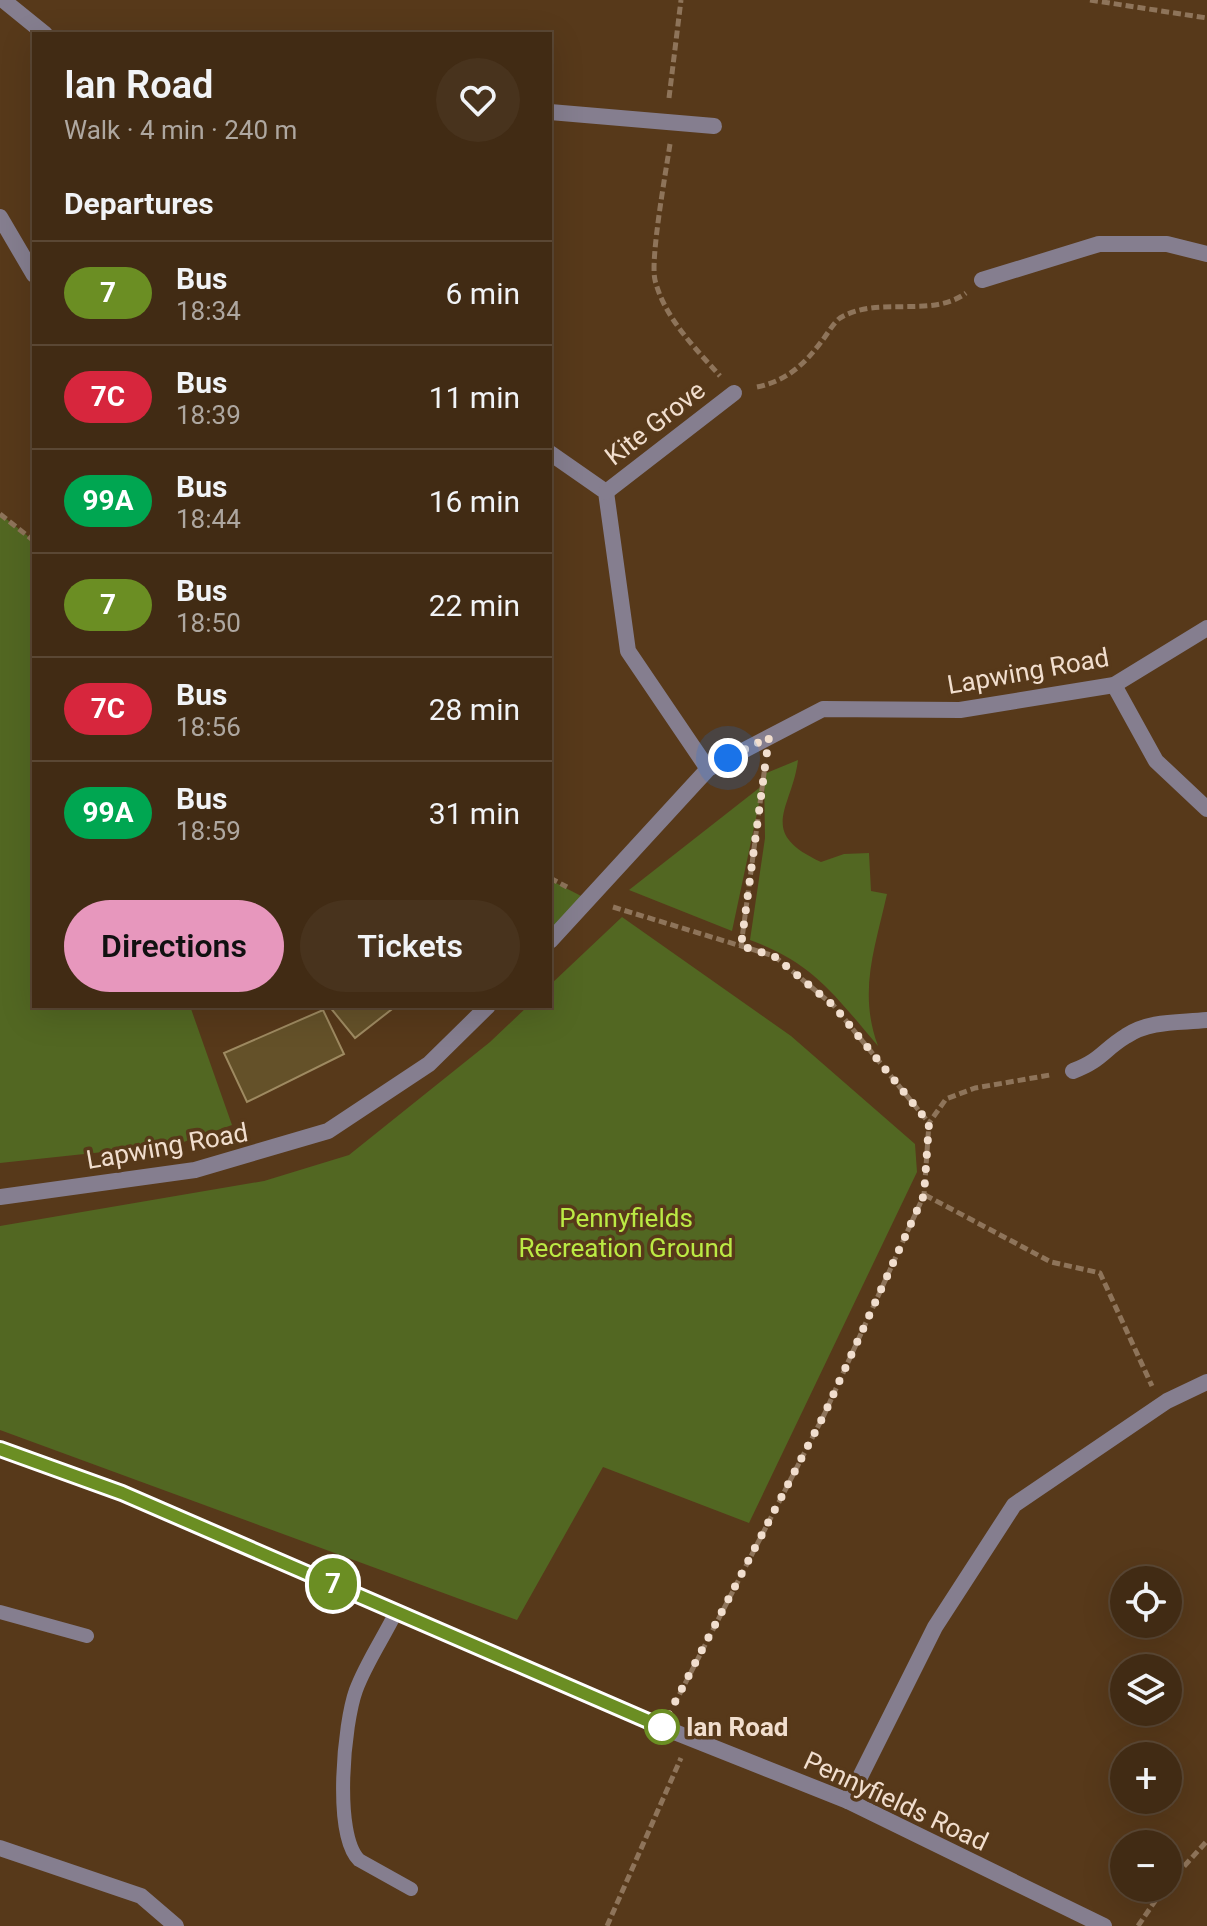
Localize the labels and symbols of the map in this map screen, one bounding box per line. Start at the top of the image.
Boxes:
street label: Kite Grove [599,375,711,471]
street label: Lapwing Road [945,642,1111,700]
your location [708,738,748,778]
street label: Lapwing Road [84,1117,250,1175]
park label: Pennyfields Recreation Ground [519,1203,733,1263]
line badge: 7 [307,1558,359,1610]
marker: Ian Road [645,1710,679,1744]
place label: Ian Road [686,1712,788,1742]
street label: Pennyfields Road [799,1745,993,1857]

